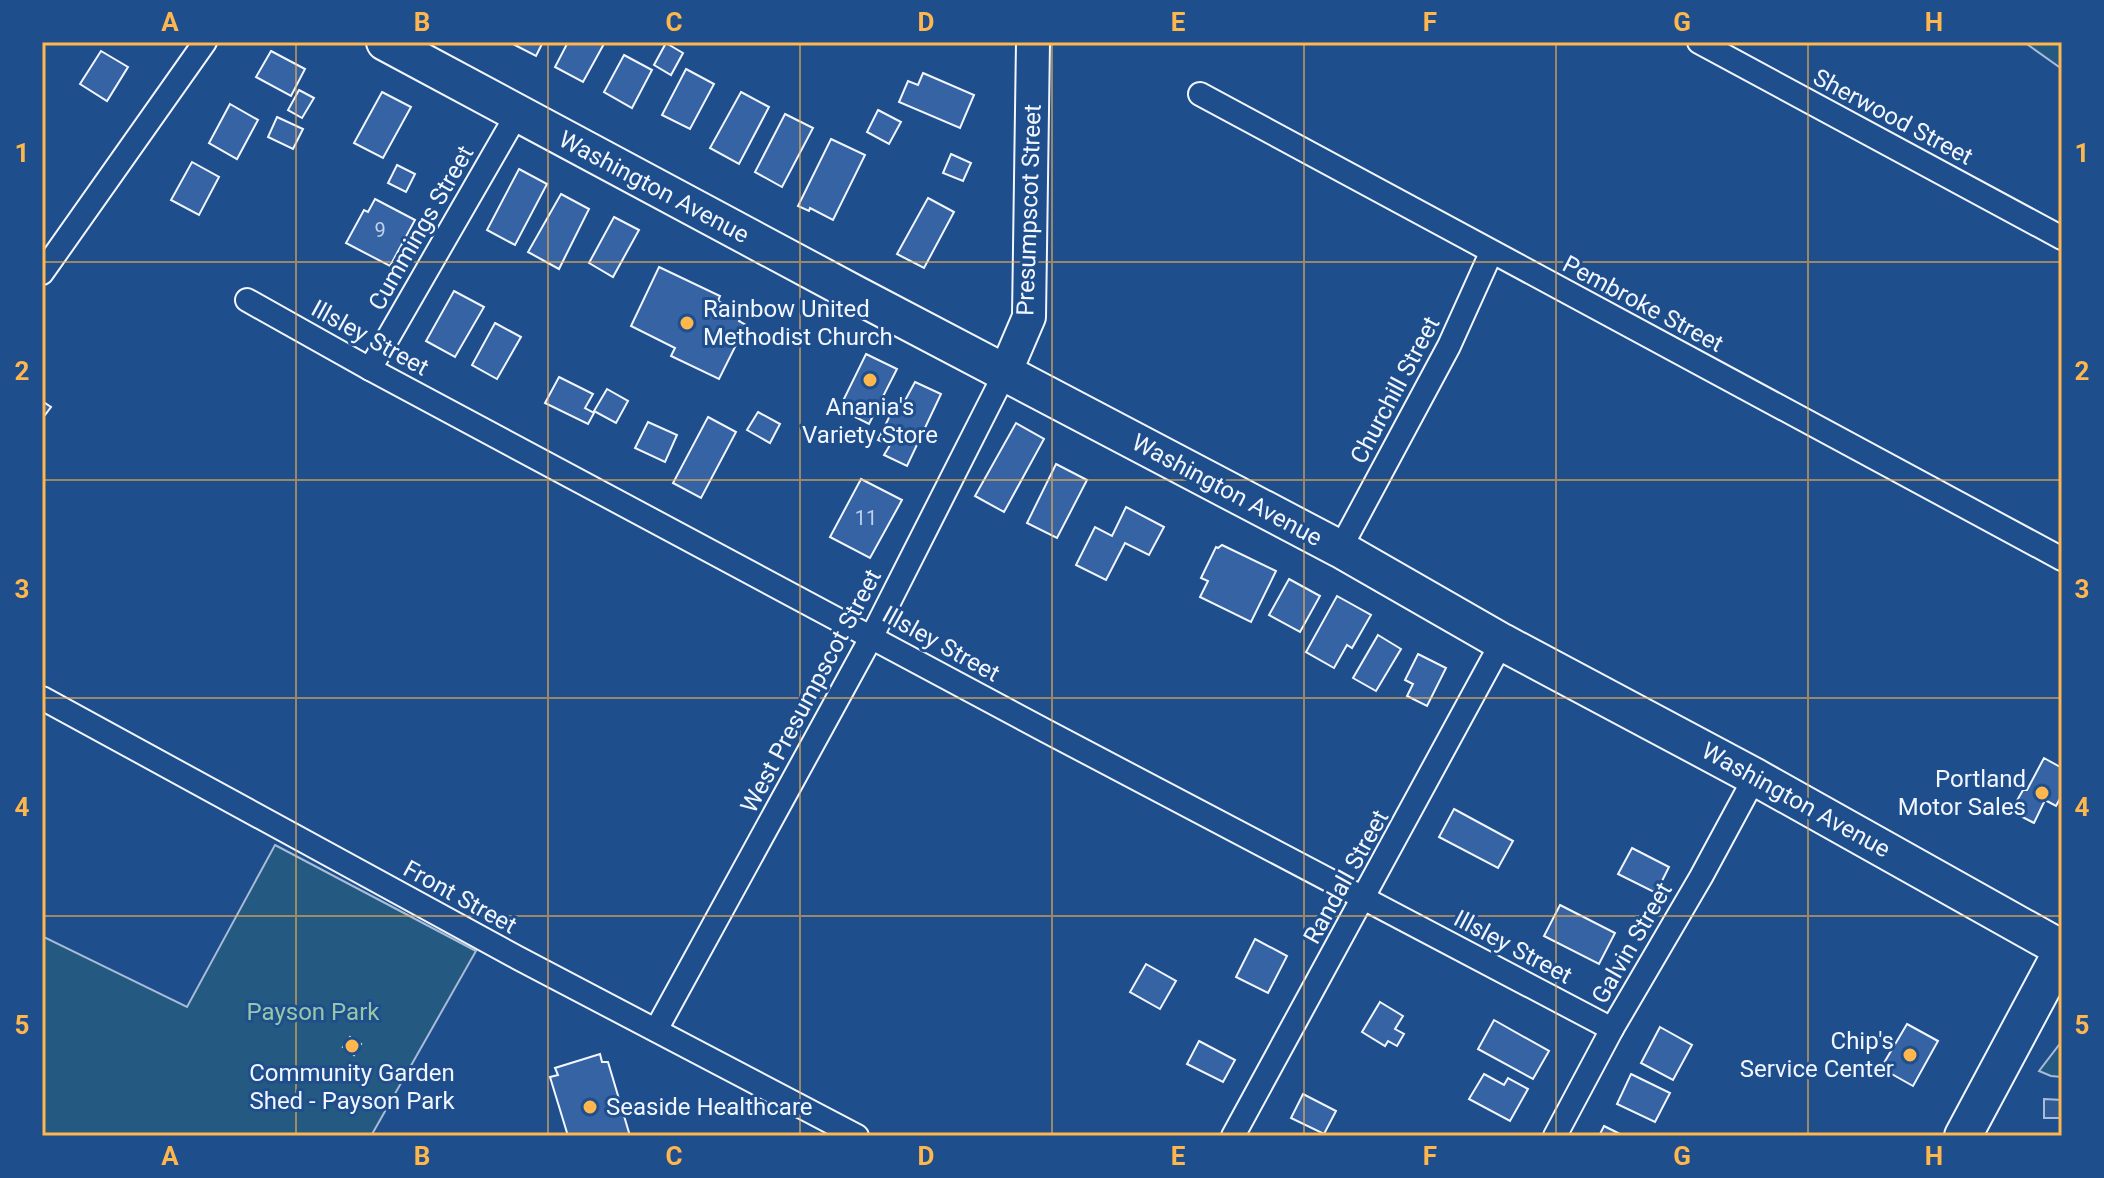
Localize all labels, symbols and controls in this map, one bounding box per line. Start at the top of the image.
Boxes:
text: A [161,7,179,37]
text: B [414,7,430,37]
text: C [665,7,683,37]
text: D [918,7,934,37]
text: E [1171,7,1186,37]
text: F [1423,7,1437,37]
text: G [1673,7,1691,37]
text: H [1925,7,1943,37]
street label: Sherwood Street [1808,63,1978,171]
street label: Presumpscot Street [1011,104,1047,316]
street label: Washington Avenue [554,125,754,249]
text: 1 [15,138,29,168]
text: 1 [2075,138,2089,168]
street label: Cummings Street [363,141,479,315]
house number: 9 [374,218,386,242]
street label: Pembroke Street [1558,250,1728,358]
street label: Illsley Street [307,294,434,382]
place label: Rainbow United Methodist Church [703,295,893,351]
street label: Churchill Street [1344,312,1446,468]
marker: Rainbow United Methodist Church [678,314,696,332]
text: 2 [15,356,29,386]
text: 2 [2075,356,2089,386]
marker: Anania's Variety Store [861,371,879,389]
place label: Anania's Variety Store [802,393,938,449]
street label: Washington Avenue [1127,428,1327,552]
house number: 11 [855,506,877,530]
street label: West Presumpscot Street [735,564,887,817]
text: 3 [15,574,29,604]
text: 3 [2075,574,2089,604]
street label: Illsley Street [878,600,1005,688]
street label: Washington Avenue [1697,737,1895,863]
place label: Portland Motor Sales [1898,765,2026,821]
marker: Portland Motor Sales [2033,784,2051,802]
text: 4 [15,792,30,822]
text: 4 [2075,792,2090,822]
street label: Randall Street [1298,805,1394,949]
street label: Front Street [399,854,522,940]
street label: Galvin Street [1586,877,1678,1009]
street label: Illsley Street [1449,904,1577,990]
park label: Payson Park [247,998,380,1026]
text: 5 [15,1010,29,1040]
text: 5 [2075,1010,2089,1040]
place label: Chip's Service Center [1740,1027,1894,1083]
marker: Community Garden Shed - Payson Park [343,1037,361,1055]
marker: Chip's Service Center [1901,1046,1919,1064]
place label: Community Garden Shed - Payson Park [249,1059,455,1115]
place label: Seaside Healthcare [606,1093,813,1121]
marker: Seaside Healthcare [581,1098,599,1116]
text: A [161,1141,179,1171]
text: B [414,1141,430,1171]
text: C [665,1141,683,1171]
text: D [918,1141,934,1171]
text: E [1171,1141,1186,1171]
text: F [1423,1141,1437,1171]
text: G [1673,1141,1691,1171]
text: H [1925,1141,1943,1171]

